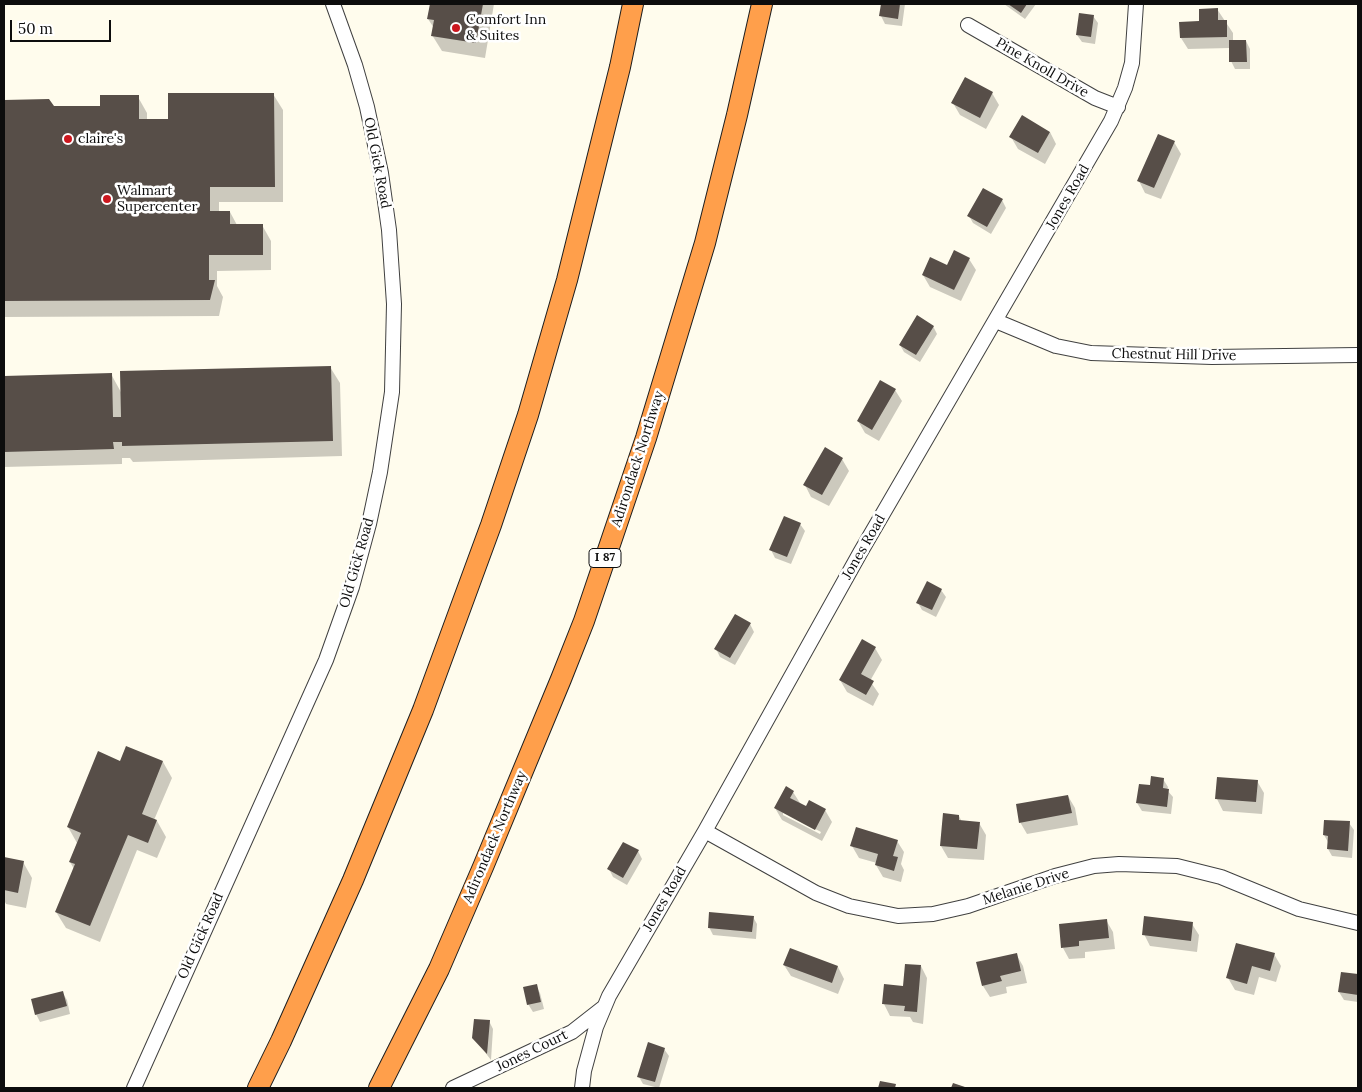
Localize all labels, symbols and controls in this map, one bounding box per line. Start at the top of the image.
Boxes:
scale bar [12,10,114,42]
place label: Comfort Inn & Suites [466,12,546,44]
text: 50 m [18,19,53,38]
marker: Comfort Inn & Suites [450,22,462,34]
street label: Pine Knoll Drive [992,35,1092,101]
street label: Old Gick Road [360,116,394,210]
place label: claire's [78,131,123,147]
marker: claire's [62,133,74,145]
street label: Jones Road [1043,162,1093,232]
place label: Walmart Supercenter [117,183,198,216]
marker: Walmart Supercenter [101,193,113,205]
street label: Chestnut Hill Drive [1112,346,1236,364]
street label: Adirondack Northway [608,389,668,529]
street label: Jones Road [839,512,889,582]
street label: Old Gick Road [336,516,378,610]
road number: I 87 [589,548,621,568]
street label: Adirondack Northway [460,768,530,906]
street label: Jones Road [640,864,690,934]
street label: Melanie Drive [981,865,1071,909]
street label: Old Gick Road [174,890,228,982]
street label: Jones Court [493,1026,571,1076]

